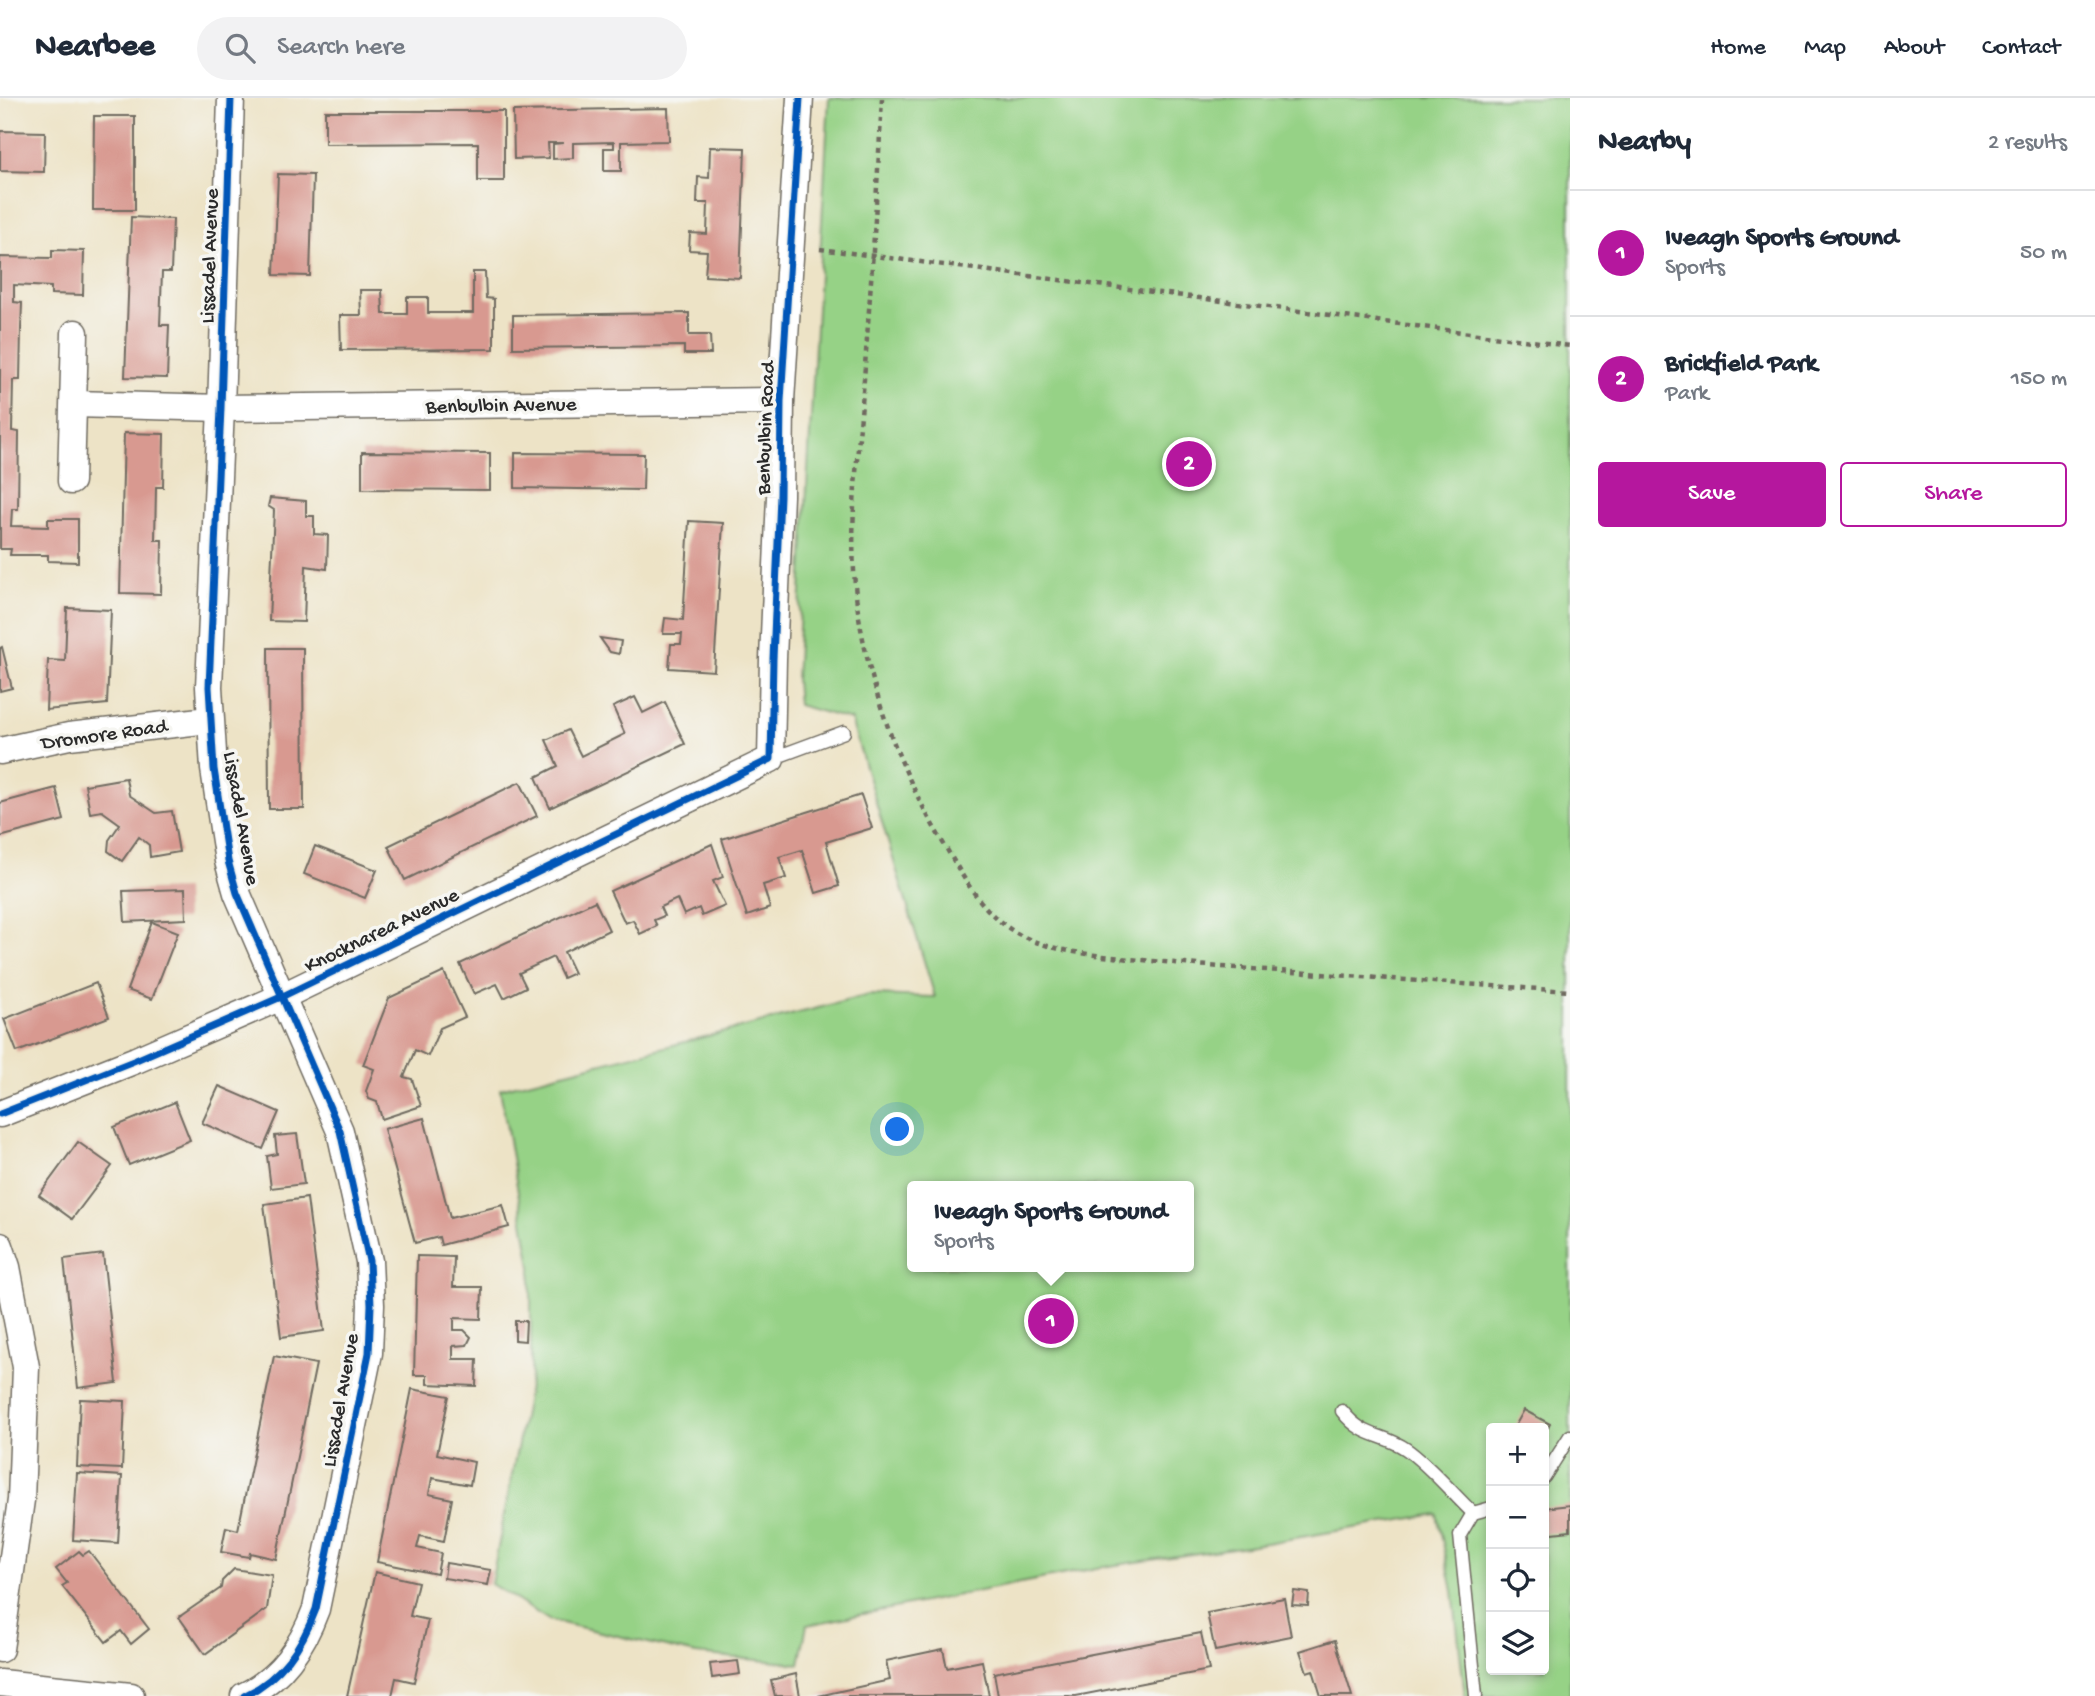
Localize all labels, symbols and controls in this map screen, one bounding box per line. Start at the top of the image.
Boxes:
search box [197,17,687,80]
text: Nearbee [35,29,155,67]
icon: search [221,29,259,67]
text: Search here [277,33,405,64]
text: Home [1710,34,1766,63]
text: Map [1804,34,1846,63]
text: About [1884,34,1944,63]
text: Contact [1982,34,2060,63]
text: Nearby [1598,126,1691,161]
text: 2 results [1988,130,2067,157]
street label: Lissadel Avenue [197,187,226,324]
text: Iveagh Sports Ground [1665,224,1898,255]
text: 1 [1616,240,1626,267]
text: 50 m [2020,240,2067,267]
text: Sports [1665,255,1725,282]
text: Brickfield Park [1665,350,1817,381]
street label: Benbulbin Road [753,359,782,496]
text: 2 [1615,366,1627,393]
text: 150 m [2011,366,2067,393]
text: Park [1665,381,1709,408]
street label: Benbulbin Avenue [424,394,578,421]
pin: 2 [1166,438,1212,490]
button: Save [1598,462,1826,527]
button: Share [1840,462,2067,527]
street label: Dromore Road [38,715,171,758]
street label: Lissadel Avenue [215,750,264,889]
street label: Knocknarea Avenue [301,883,465,980]
your location [880,1112,914,1146]
popup [907,1181,1194,1272]
text: Iveagh Sports Ground [934,1198,1167,1229]
text: Sports [934,1229,994,1256]
pin: 1 [1028,1295,1074,1347]
street label: Lissadel Avenue [318,1331,367,1469]
map controls [1486,1423,1549,1675]
button: + [1486,1423,1549,1486]
button: − [1486,1486,1549,1549]
button: locate [1486,1549,1549,1612]
button: layers [1486,1612,1549,1675]

